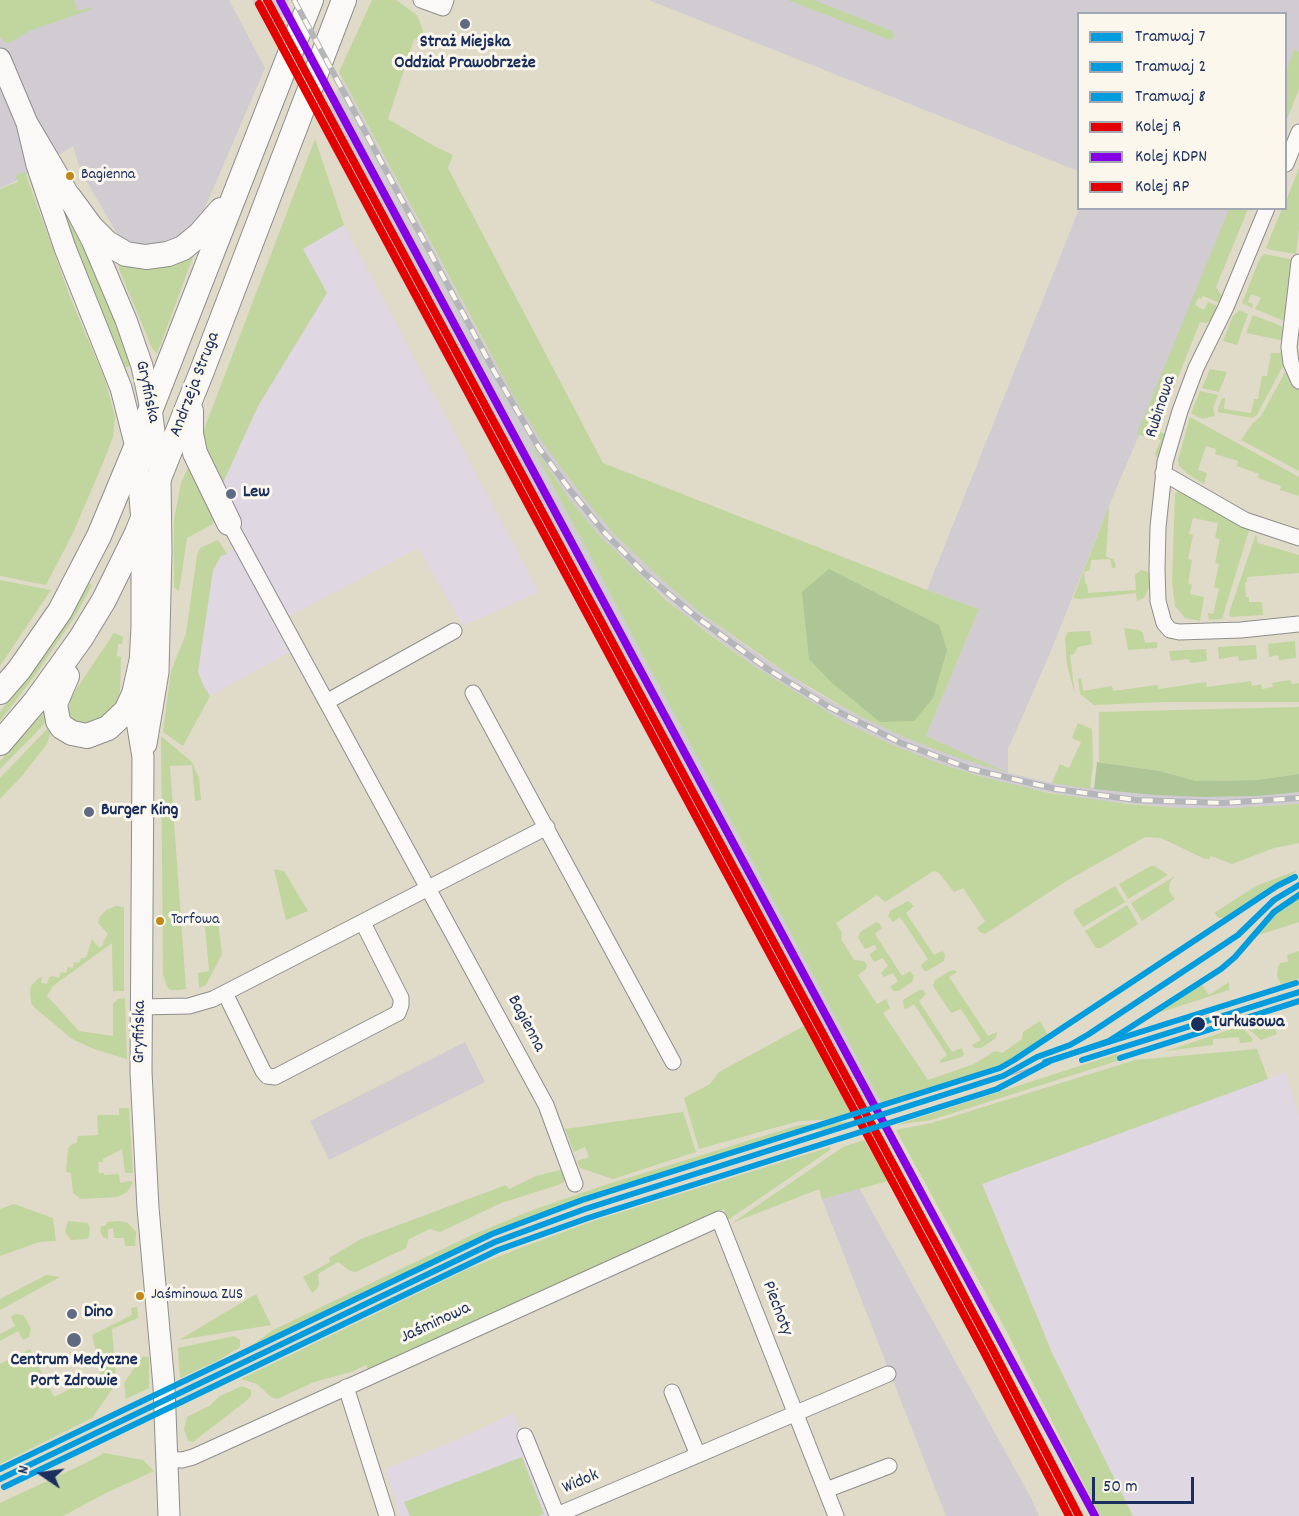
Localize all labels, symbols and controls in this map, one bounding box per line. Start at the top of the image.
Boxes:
legend [1077,12,1287,210]
marker: Straż Miejska Oddział Prawobrzeże [458,17,472,31]
text: Tramwaj 7 [1135,25,1205,50]
place label: Straż Miejska Oddział Prawobrzeże [394,33,536,76]
text: Tramwaj 2 [1135,55,1206,80]
text: Tramwaj 8 [1135,85,1206,110]
text: Kolej R [1135,115,1181,140]
text: Kolej KDPN [1135,145,1207,170]
place label: Bagienna [81,166,135,186]
marker: Bagienna [64,170,76,182]
text: Kolej RP [1135,175,1189,200]
street label: Andrzeja Struga [166,329,226,441]
street label: Gryfińska [129,359,163,425]
street label: Rubinowa [1142,373,1182,441]
place label: Lew [243,483,270,505]
marker: Lew [224,487,238,501]
place label: Burger King [101,801,178,823]
marker: Burger King [82,805,96,819]
place label: Torfowa [171,911,220,931]
marker: Torfowa [154,915,166,927]
street label: Bagienna [501,992,549,1056]
street label: Gryfińska [130,1000,152,1064]
place label: Turkusowa [1212,1013,1284,1035]
marker: Turkusowa [1189,1015,1207,1033]
street label: Piechoty [756,1279,796,1339]
place label: Jaśminowa ZUS [151,1286,243,1306]
marker: Jaśminowa ZUS [134,1290,146,1302]
street label: Jaśminowa [398,1298,474,1350]
place label: Dino [84,1303,113,1325]
marker: Dino [65,1307,79,1321]
marker: Centrum Medyczne Port Zdrowie [65,1331,83,1349]
place label: Centrum Medyczne Port Zdrowie [10,1351,138,1394]
north arrow [12,1444,72,1504]
text: N [12,1463,36,1476]
scale bar [1095,1465,1197,1503]
street label: Widok [560,1466,602,1500]
text: 50 m [1103,1475,1138,1500]

